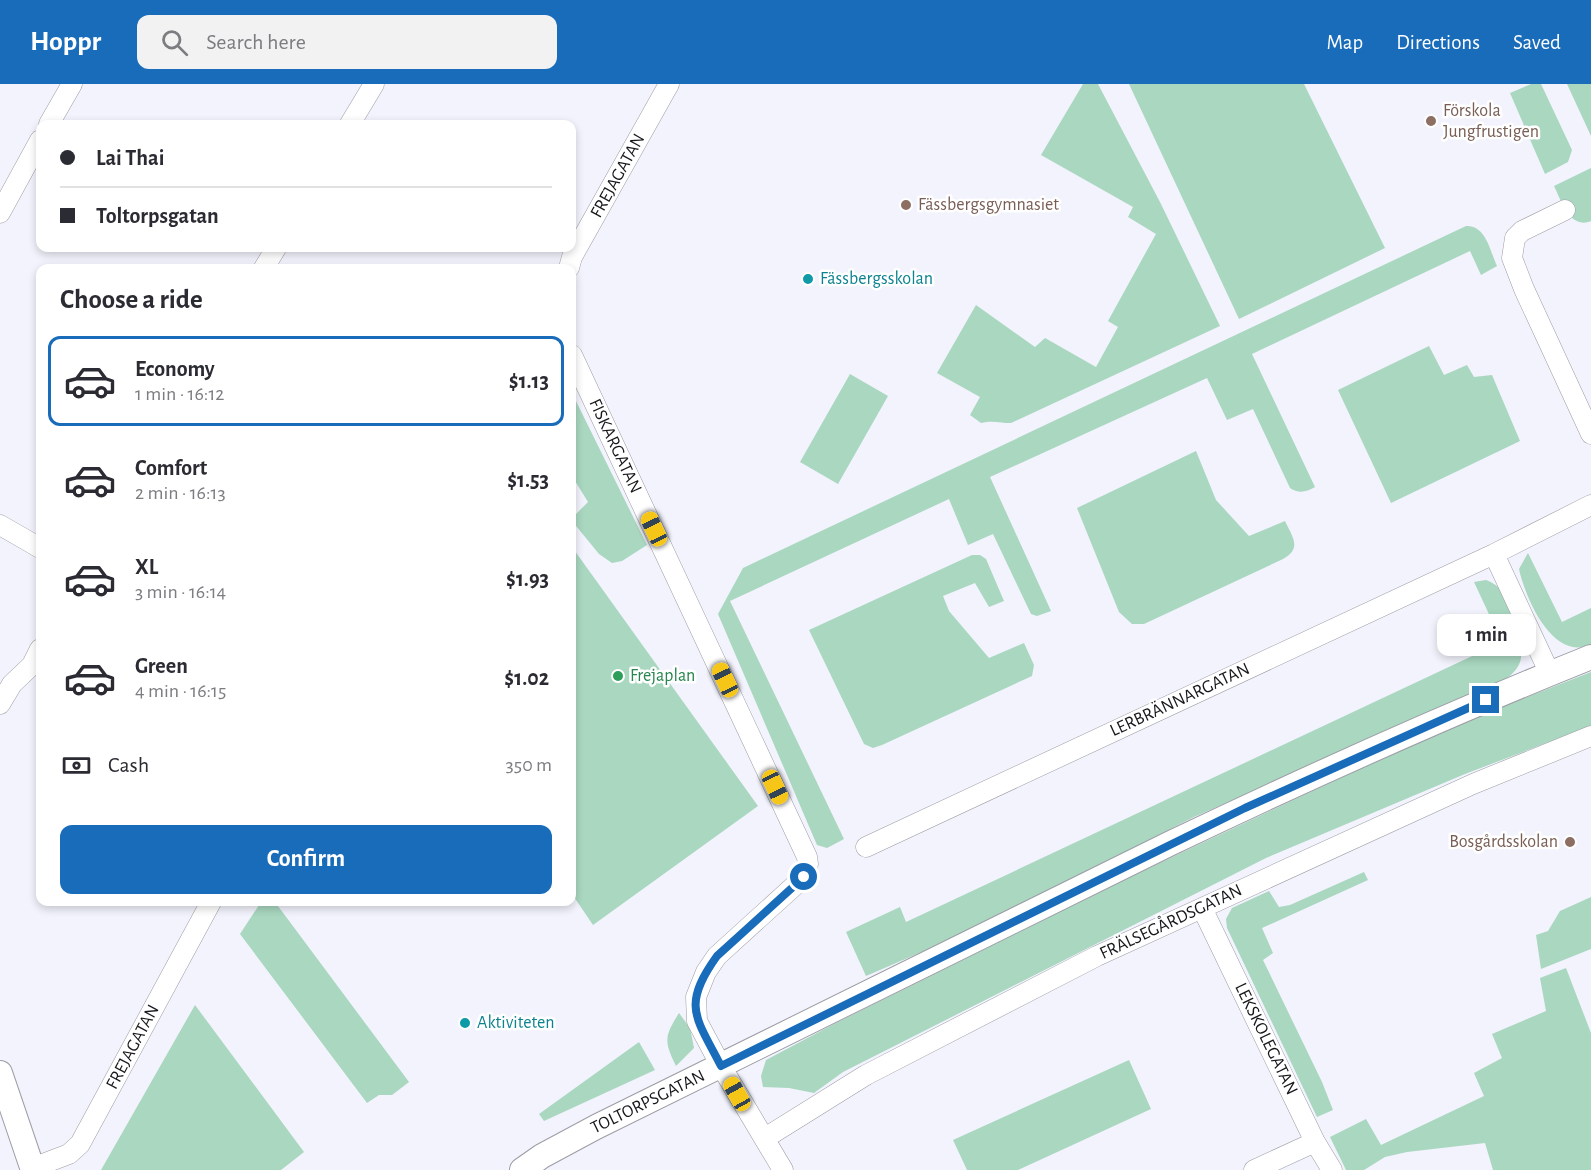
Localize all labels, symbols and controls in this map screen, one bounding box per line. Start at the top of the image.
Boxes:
search box [137,15,557,69]
icon: search [158,26,191,59]
text: Hoppr [30,28,101,56]
text: Search here [206,31,306,53]
text: Map [1327,32,1363,53]
text: Directions [1396,32,1480,53]
text: Saved [1513,32,1561,53]
place label: Förskola Jungfrustigen [1443,102,1539,141]
marker: Förskola Jungfrustigen [1424,114,1438,128]
street label: FREJAGATAN [588,131,648,221]
text: Lai Thai [96,147,164,169]
place label: Fässbergsgymnasiet [918,196,1059,214]
marker: Fässbergsgymnasiet [899,198,913,212]
text: Toltorpsgatan [96,205,219,227]
place label: Fässbergsskolan [820,270,933,288]
marker: Fässbergsskolan [801,272,815,286]
text: Choose a ride [60,286,203,313]
icon: car [63,354,117,408]
text: Economy [135,358,215,380]
text: $1.13 [509,370,549,392]
text: 1 min · 16:12 [135,384,224,404]
street label: FISKARGATAN [585,396,645,496]
icon: car [63,453,117,507]
text: Comfort [135,457,207,479]
text: $1.53 [507,469,549,491]
text: 2 min · 16:13 [135,483,226,503]
car [638,509,670,549]
icon: car [63,552,117,606]
text: XL [135,556,158,578]
text: $1.93 [506,568,549,590]
text: 3 min · 16:14 [135,582,226,602]
callout: 1 min [1436,613,1536,655]
text: 1 min [1465,625,1508,645]
icon: car [63,651,117,705]
text: Green [135,655,188,677]
street label: LERBRÄNNARGATAN [1107,658,1253,740]
car [709,660,741,700]
text: $1.02 [504,667,549,689]
place label: Frejaplan [630,667,695,685]
marker: Frejaplan [611,669,625,683]
text: 4 min · 16:15 [135,681,226,701]
route end [1472,686,1499,713]
icon: cash [60,749,93,782]
text: Cash [108,754,149,776]
text: 350 m [506,755,552,775]
car [759,767,791,807]
button: Confirm [60,825,552,894]
place label: Bosgårdsskolan [1449,833,1558,851]
marker: Bosgårdsskolan [1563,835,1577,849]
route start [790,863,817,890]
street label: FRÄLSEGÅRDSGATAN [1096,878,1245,963]
street label: LEKSKOLEGATAN [1231,980,1301,1098]
street label: FREJAGATAN [103,1002,163,1092]
place label: Aktiviteten [477,1014,555,1032]
marker: Aktiviteten [458,1016,472,1030]
street label: TOLTORPSGATAN [588,1067,708,1137]
car [720,1074,754,1114]

